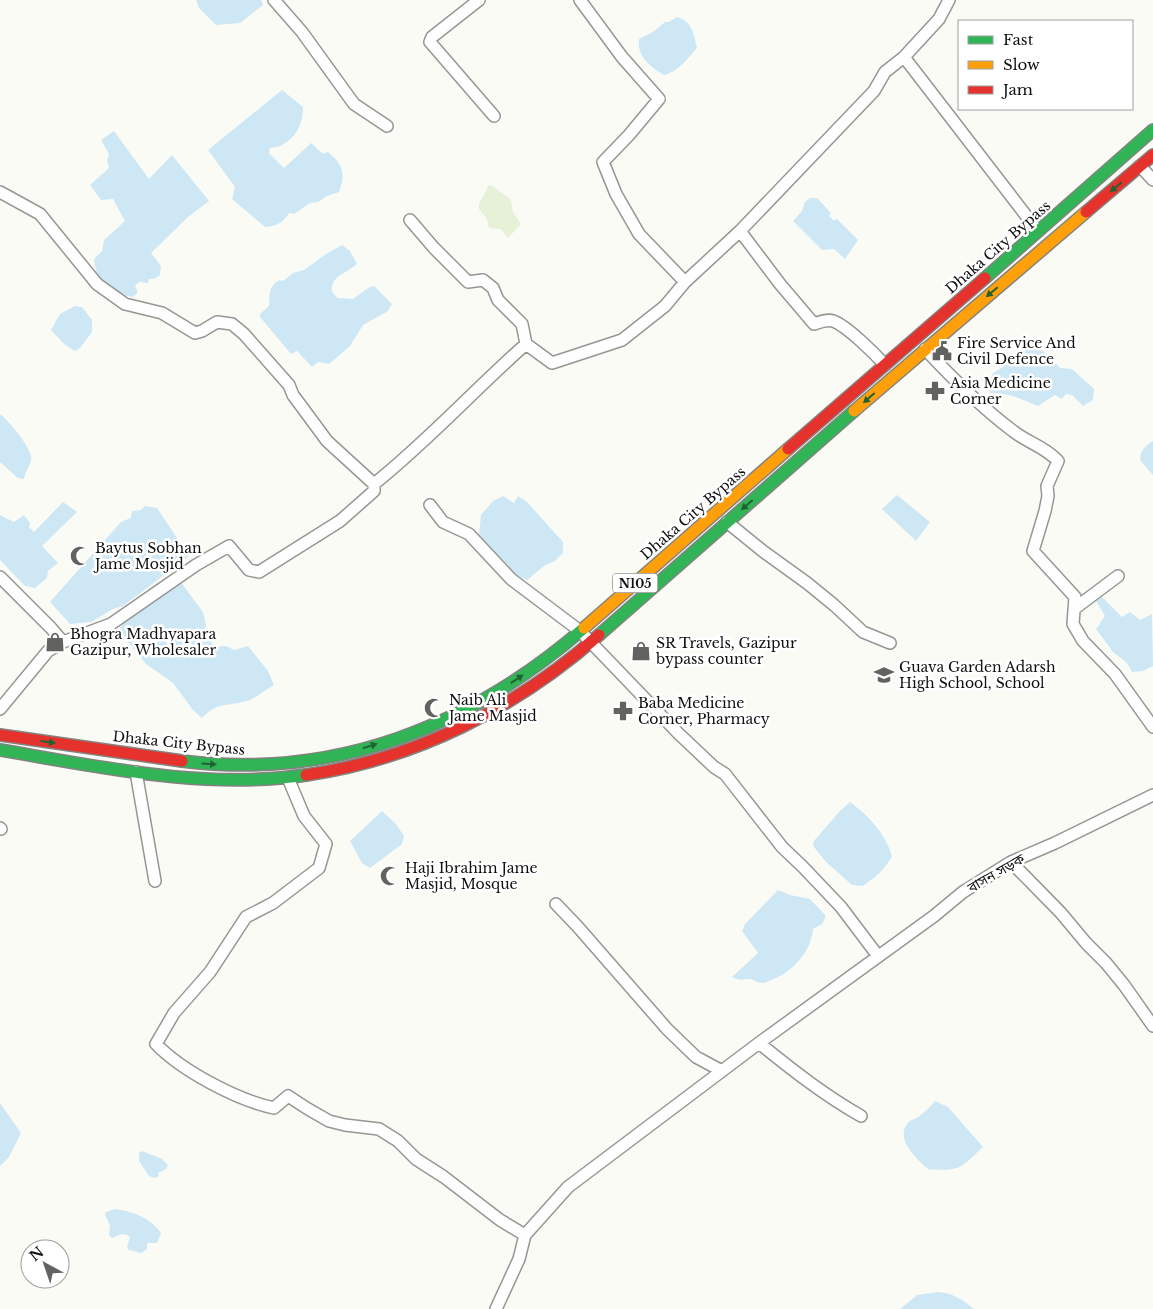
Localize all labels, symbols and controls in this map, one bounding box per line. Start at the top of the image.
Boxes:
legend [958,20,1133,110]
text: Fast [1003,30,1034,49]
text: Slow [1003,55,1040,74]
text: Jam [1001,80,1033,99]
one-way arrow [1110,181,1123,192]
street label: Dhaka City Bypass [942,197,1054,297]
one-way arrow [986,286,999,297]
place label: Fire Service And Civil Defence [957,334,1076,368]
public building icon: Fire Service And Civil Defence [931,340,953,362]
place label: Asia Medicine Corner [949,374,1051,408]
pharmacy icon: Asia Medicine Corner [924,380,946,402]
one-way arrow [864,392,876,404]
street label: Dhaka City Bypass [637,463,749,563]
one-way arrow [741,499,753,511]
place label: Baytus Sobhan Jame Mosjid [93,539,202,573]
mosque icon: Baytus Sobhan Jame Mosjid [69,545,91,567]
road number: N105 [612,574,658,592]
place label: Bhogra Madhyapara Gazipur, Wholesaler [70,625,217,659]
shop icon: Bhogra Madhyapara Gazipur, Wholesaler [44,631,66,653]
place label: SR Travels, Gazipur bypass counter [655,634,797,668]
shop icon: SR Travels, Gazipur bypass counter [630,640,652,662]
place label: Guava Garden Adarsh High School, School [899,658,1056,692]
school or university icon: Guava Garden Adarsh High School, School [873,664,895,686]
one-way arrow [510,675,524,684]
place label: Naib Ali Jame Masjid [447,691,537,725]
place label: Baba Medicine Corner, Pharmacy [638,694,770,728]
mosque icon: Naib Ali Jame Masjid [423,697,445,719]
pharmacy icon: Baba Medicine Corner, Pharmacy [612,700,634,722]
street label: Dhaka City Bypass [112,727,246,759]
one-way arrow [41,738,57,746]
one-way arrow [362,742,377,750]
one-way arrow [202,760,218,768]
street label: বাসন সড়ক [963,849,1028,897]
place label: Haji Ibrahim Jame Masjid, Mosque [405,859,537,893]
mosque icon: Haji Ibrahim Jame Masjid, Mosque [379,865,401,887]
north arrow [20,1239,70,1289]
text: N [26,1243,47,1265]

